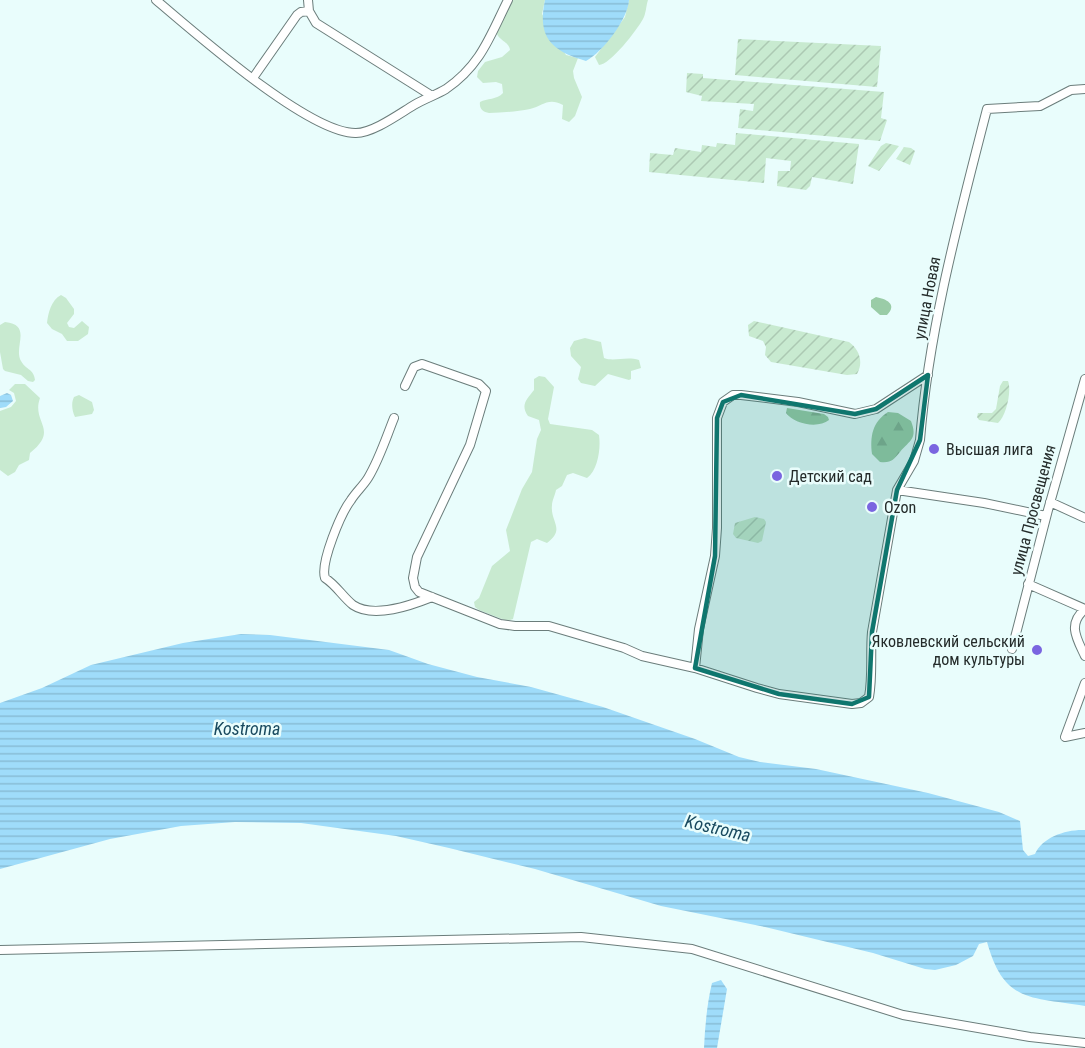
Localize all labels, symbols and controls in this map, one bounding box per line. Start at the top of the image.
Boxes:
street label: улица Новая [910,255,944,341]
place label: Высшая лига [946,440,1033,459]
marker: Высшая лига [927,442,941,456]
street label: улица Просвещения [1006,443,1060,577]
place label: Детский сад [789,467,872,486]
marker: Детский сад [770,469,784,483]
place label: Ozon [884,498,916,517]
marker: Ozon [865,500,879,514]
place label: Яковлевский сельский дом культуры [872,632,1025,669]
marker: Яковлевский сельский дом культуры [1030,643,1044,657]
water label: Kostroma [214,718,280,739]
water label: Kostroma [683,810,753,846]

